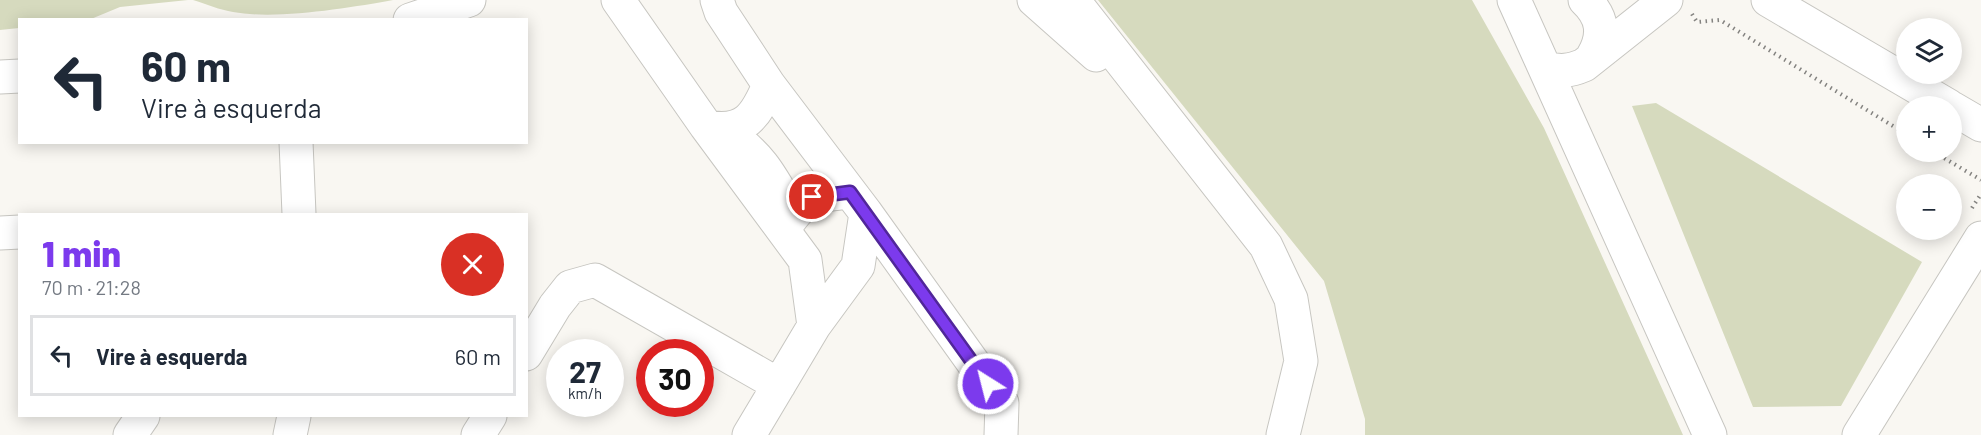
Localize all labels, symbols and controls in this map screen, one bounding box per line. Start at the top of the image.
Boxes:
map controls [1896,18,1962,240]
button: layers [1896,18,1962,84]
text: 60 m [141,40,231,90]
icon: left [42,42,120,120]
text: Vire à esquerda [141,91,322,123]
button: + [1896,96,1962,162]
pin [786,171,837,222]
button: − [1896,174,1962,240]
icon: arrive [795,180,828,213]
text: 1 min [42,231,121,274]
button: close [441,233,504,296]
text: 70 m · 21:28 [42,275,141,299]
icon: left [45,339,78,372]
speed limit sign: 30 [636,339,714,417]
text: Vire à esquerda [96,343,247,369]
text: 60 m [455,343,501,369]
position arrow [956,352,1020,416]
text: 27 [569,353,601,389]
text: km/h [568,384,602,402]

